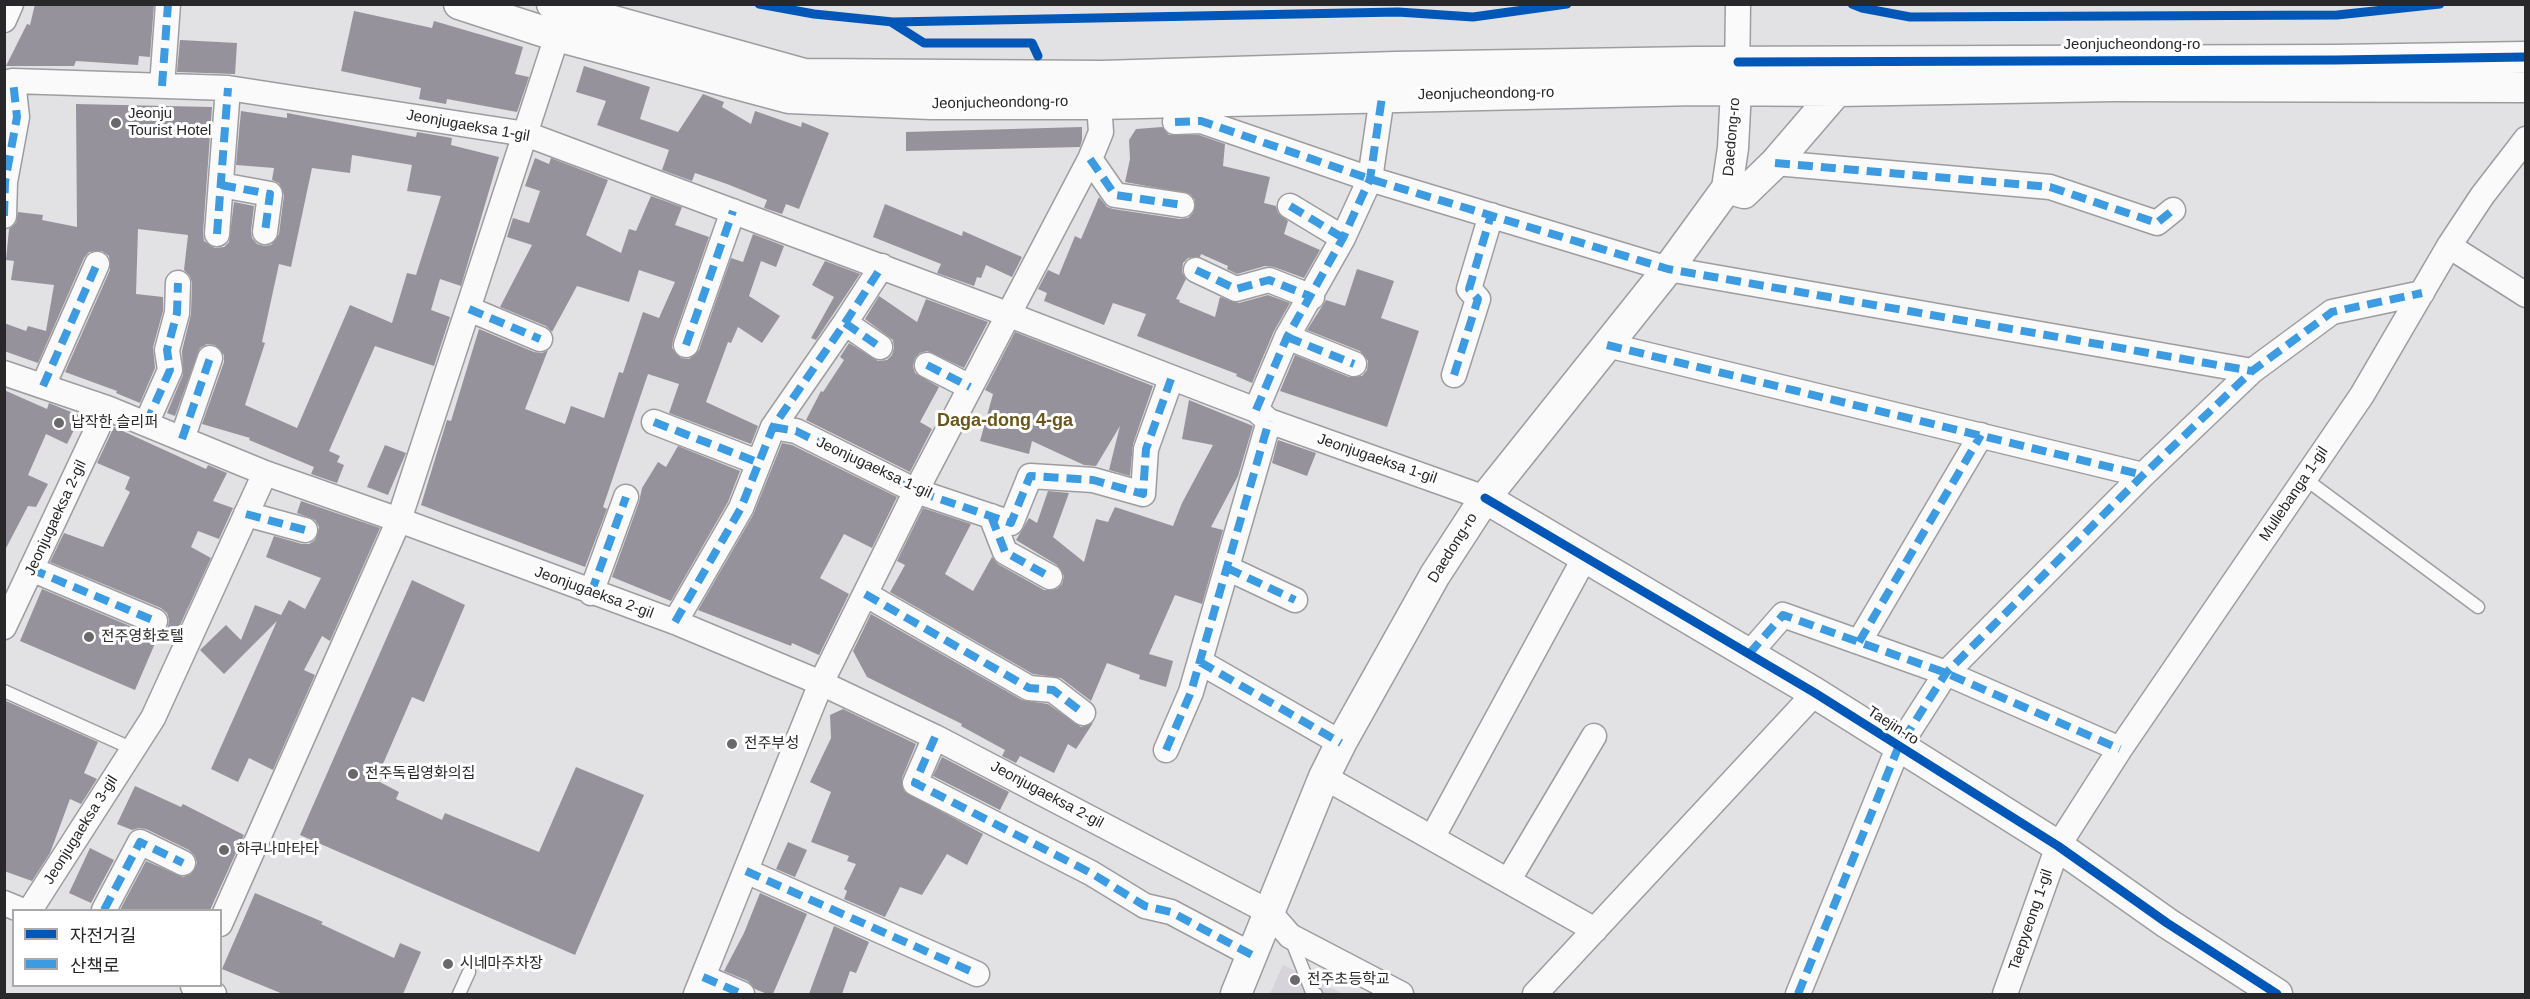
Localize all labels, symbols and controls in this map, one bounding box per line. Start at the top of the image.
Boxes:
street label: Jeonjucheondong-ro [2064,36,2200,54]
street label: Jeonjucheondong-ro [1417,84,1555,104]
street label: Jeonjucheondong-ro [931,93,1069,113]
street label: Daedong-ro [1720,97,1744,177]
place label: Jeonju Tourist Hotel [128,105,211,140]
street label: Jeonjugaeksa 1-gil [405,106,531,146]
marker: Jeonju Tourist Hotel [109,116,123,130]
district label: Daga-dong 4-ga [937,410,1073,432]
place label: 납작한 슬리퍼 [71,414,158,432]
marker: 납작한 슬리퍼 [52,416,66,430]
street label: Jeonjugaeksa 1-gil [1315,430,1439,488]
street label: Jeonjugaeksa 1-gil [814,433,934,503]
street label: Mullebanga 1-gil [2256,443,2332,545]
street label: Jeonjugaeksa 2-gil [21,458,91,578]
street label: Daedong-ro [1424,510,1482,586]
street label: Jeonjugaeksa 2-gil [532,563,656,623]
place label: 전주영화호텔 [101,628,184,646]
marker: 전주영화호텔 [82,630,96,644]
street label: Taejin-ro [1864,703,1922,749]
place label: 전주부성 [744,735,799,753]
marker: 전주부성 [725,737,739,751]
street label: Jeonjugaeksa 2-gil [988,758,1106,832]
place label: 전주독립영화의집 [365,765,475,783]
marker: 전주독립영화의집 [346,767,360,781]
street label: Jeonjugaeksa 3-gil [40,772,122,888]
place label: 하쿠나마타타 [236,841,319,859]
marker: 하쿠나마타타 [217,843,231,857]
street label: Taepyeong 1-gil [2005,867,2057,973]
legend [12,909,222,987]
text: 자전거길 [70,926,136,946]
place label: 시네마주차장 [460,955,543,973]
text: 산책로 [70,956,120,976]
marker: 시네마주차장 [441,957,455,971]
place label: 전주초등학교 [1307,971,1390,989]
marker: 전주초등학교 [1288,973,1302,987]

